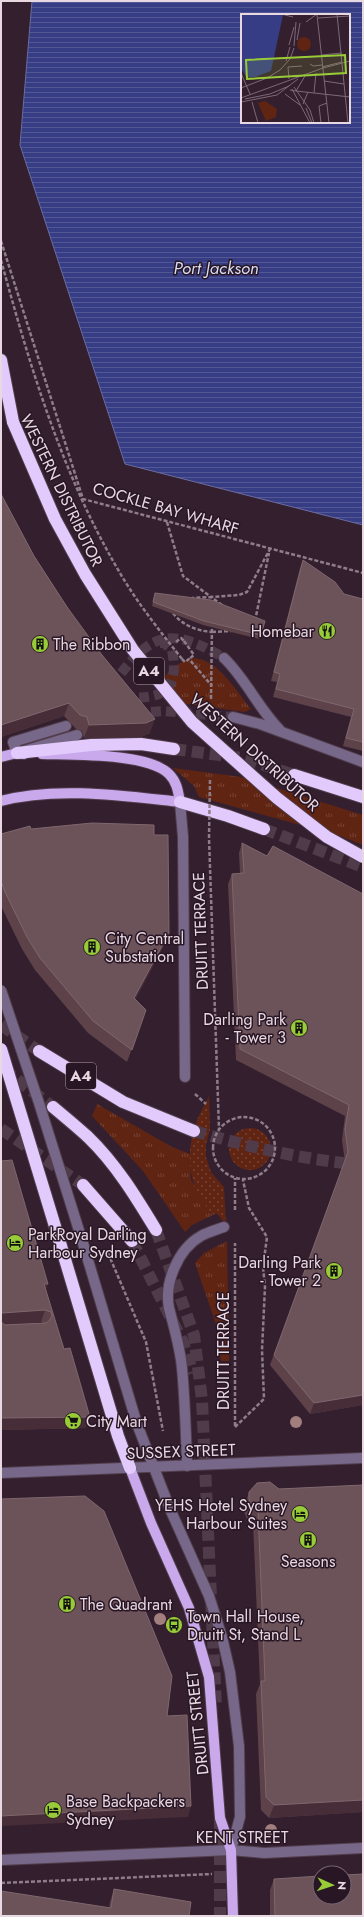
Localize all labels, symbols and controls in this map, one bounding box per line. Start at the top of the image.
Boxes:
inset map [241,14,350,123]
water label: Port Jackson [173,256,259,280]
street label: WESTERN DISTRIBUTOR [15,410,108,570]
street label: COCKLE BAY WHARF [90,477,242,540]
place label: Homebar [251,620,315,643]
restaurant icon: Homebar [317,621,337,641]
place label: The Ribbon [53,633,130,656]
building icon: The Ribbon [30,634,50,654]
road number: A4 [134,658,164,684]
street label: WESTERN DISTRIBUTOR [185,688,324,817]
street label: DRUITT TERRACE [187,872,214,990]
place label: City Central Substation [105,927,184,968]
building icon: City Central Substation [82,937,102,957]
place label: Darling Park - Tower 3 [203,1008,287,1049]
building icon: Darling Park - Tower 3 [289,1018,309,1038]
road number: A4 [66,1063,96,1089]
place label: ParkRoyal Darling Harbour Sydney [28,1223,147,1264]
hotel icon: ParkRoyal Darling Harbour Sydney [5,1233,25,1253]
place label: Darling Park - Tower 2 [238,1251,322,1292]
building icon: Darling Park - Tower 2 [324,1261,344,1281]
street label: DRUITT TERRACE [212,1292,235,1410]
place label: City Mart [86,1410,147,1433]
supermarket icon: City Mart [63,1411,83,1431]
street label: SUSSEX STREET [126,1438,236,1465]
place label: YEHS Hotel Sydney Harbour Suites [155,1494,288,1535]
hotel icon: YEHS Hotel Sydney Harbour Suites [290,1504,310,1524]
building icon: Seasons [298,1530,318,1550]
place label: Seasons [281,1550,335,1573]
place label: The Quadrant [80,1593,172,1616]
building icon: The Quadrant [57,1594,77,1614]
place label: Town Hall House, Druitt St, Stand L [187,1605,304,1646]
bus stop icon: Town Hall House, Druitt St, Stand L [164,1615,184,1635]
street label: DRUITT STREET [181,1669,214,1776]
place label: Base Backpackers Sydney [66,1790,185,1831]
hotel icon: Base Backpackers Sydney [43,1800,63,1820]
street label: KENT STREET [196,1826,289,1849]
north arrow [312,1865,352,1905]
text: N [334,1881,350,1890]

